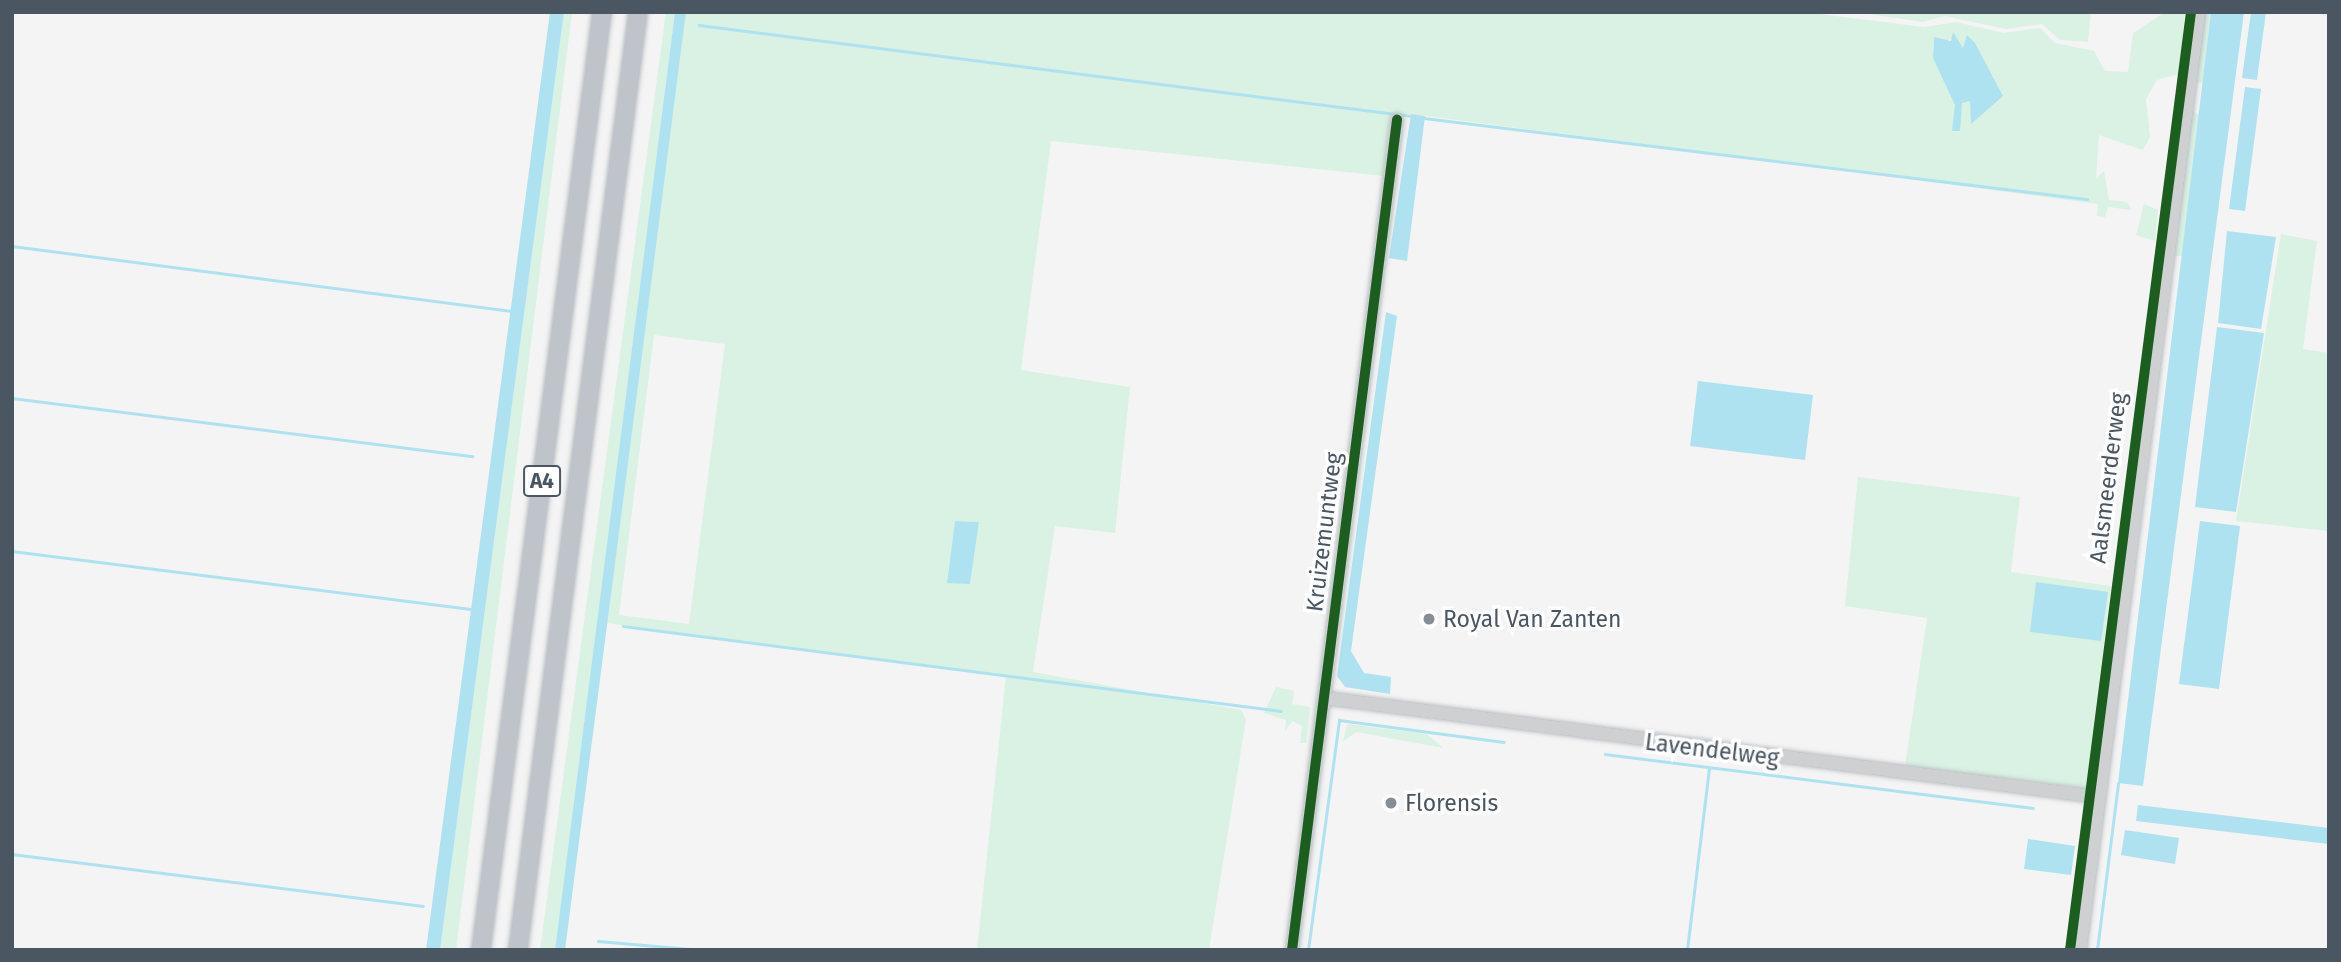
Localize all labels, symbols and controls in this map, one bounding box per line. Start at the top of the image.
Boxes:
street label: Aalsmeerderweg [2084,391,2132,565]
street label: Kruizemuntweg [1301,451,1347,613]
road number: A4 [523,463,561,498]
place label: Royal Van Zanten [1443,605,1622,633]
marker: Royal Van Zanten [1421,611,1437,627]
street label: Lavendelweg [1643,728,1781,772]
place label: Florensis [1405,789,1498,817]
marker: Florensis [1383,795,1399,811]

